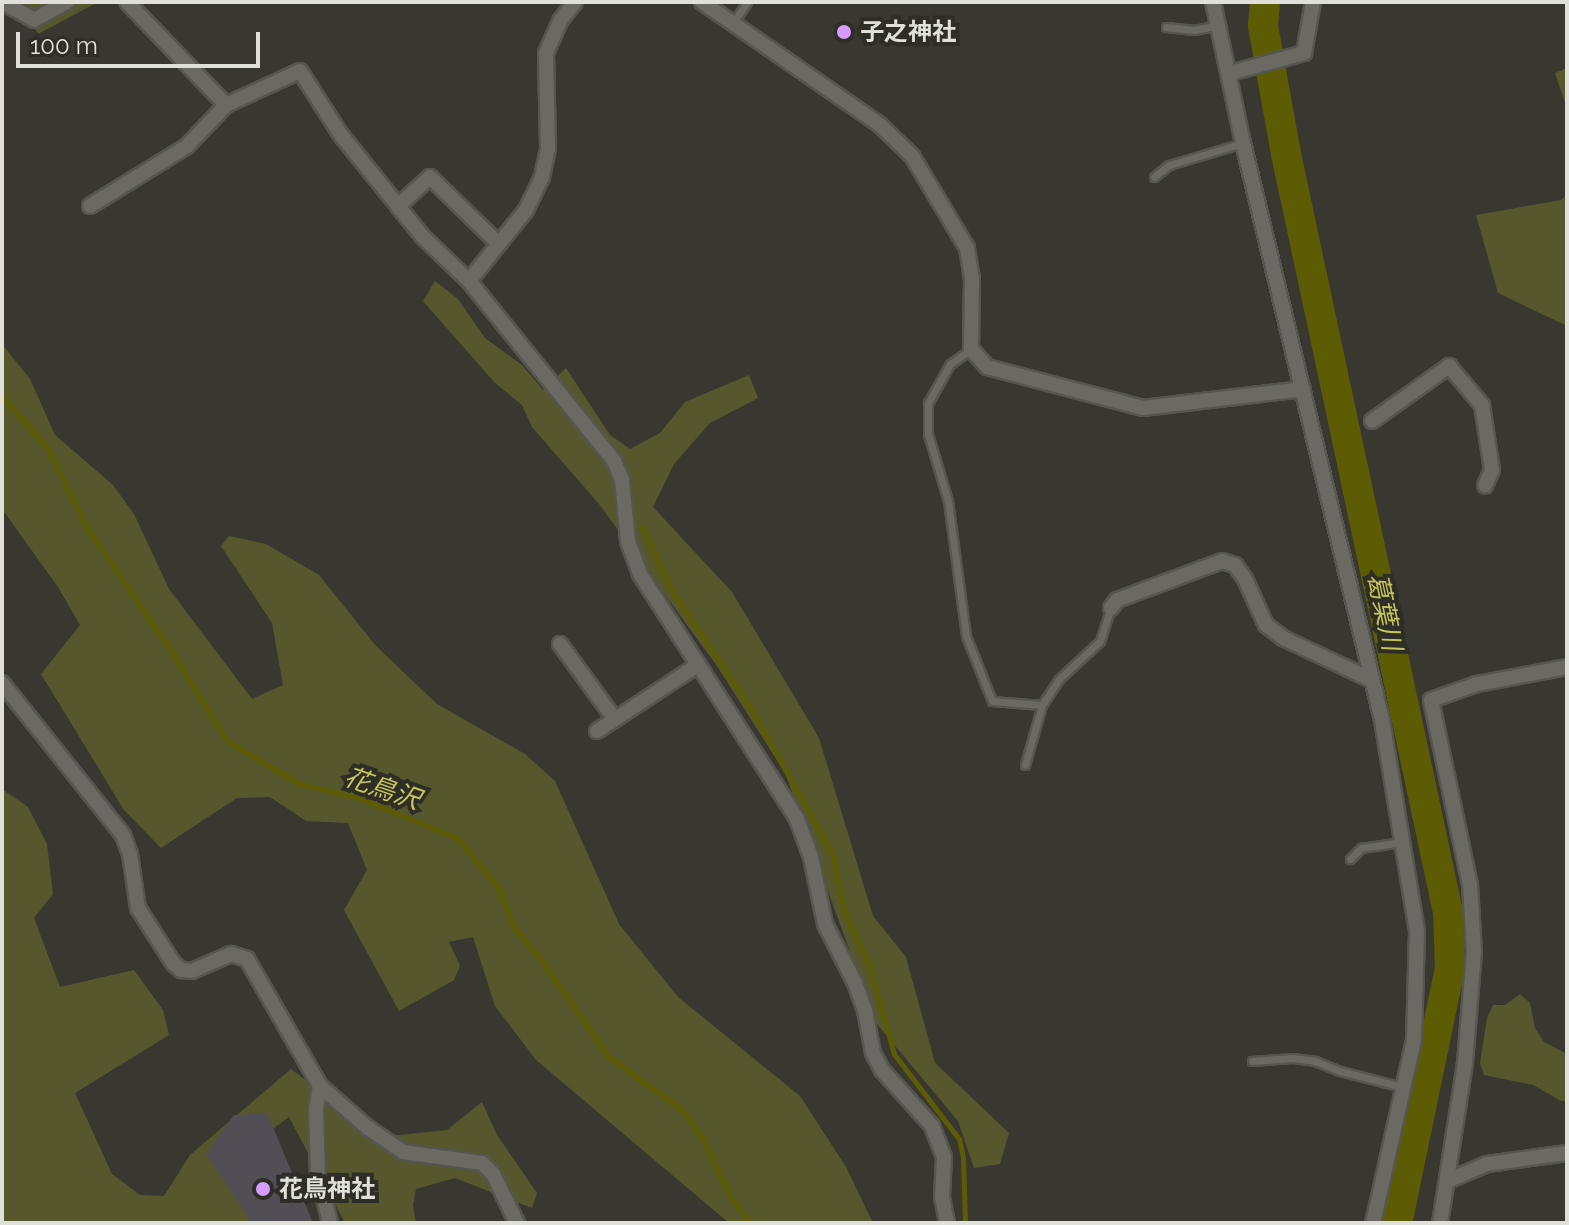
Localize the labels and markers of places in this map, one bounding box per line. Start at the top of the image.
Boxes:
place label: 子之神社 [860,18,956,46]
marker: 子之神社 [835,23,853,41]
place label: 花鳥神社 [279,1175,375,1203]
marker: 花鳥神社 [254,1180,272,1198]

